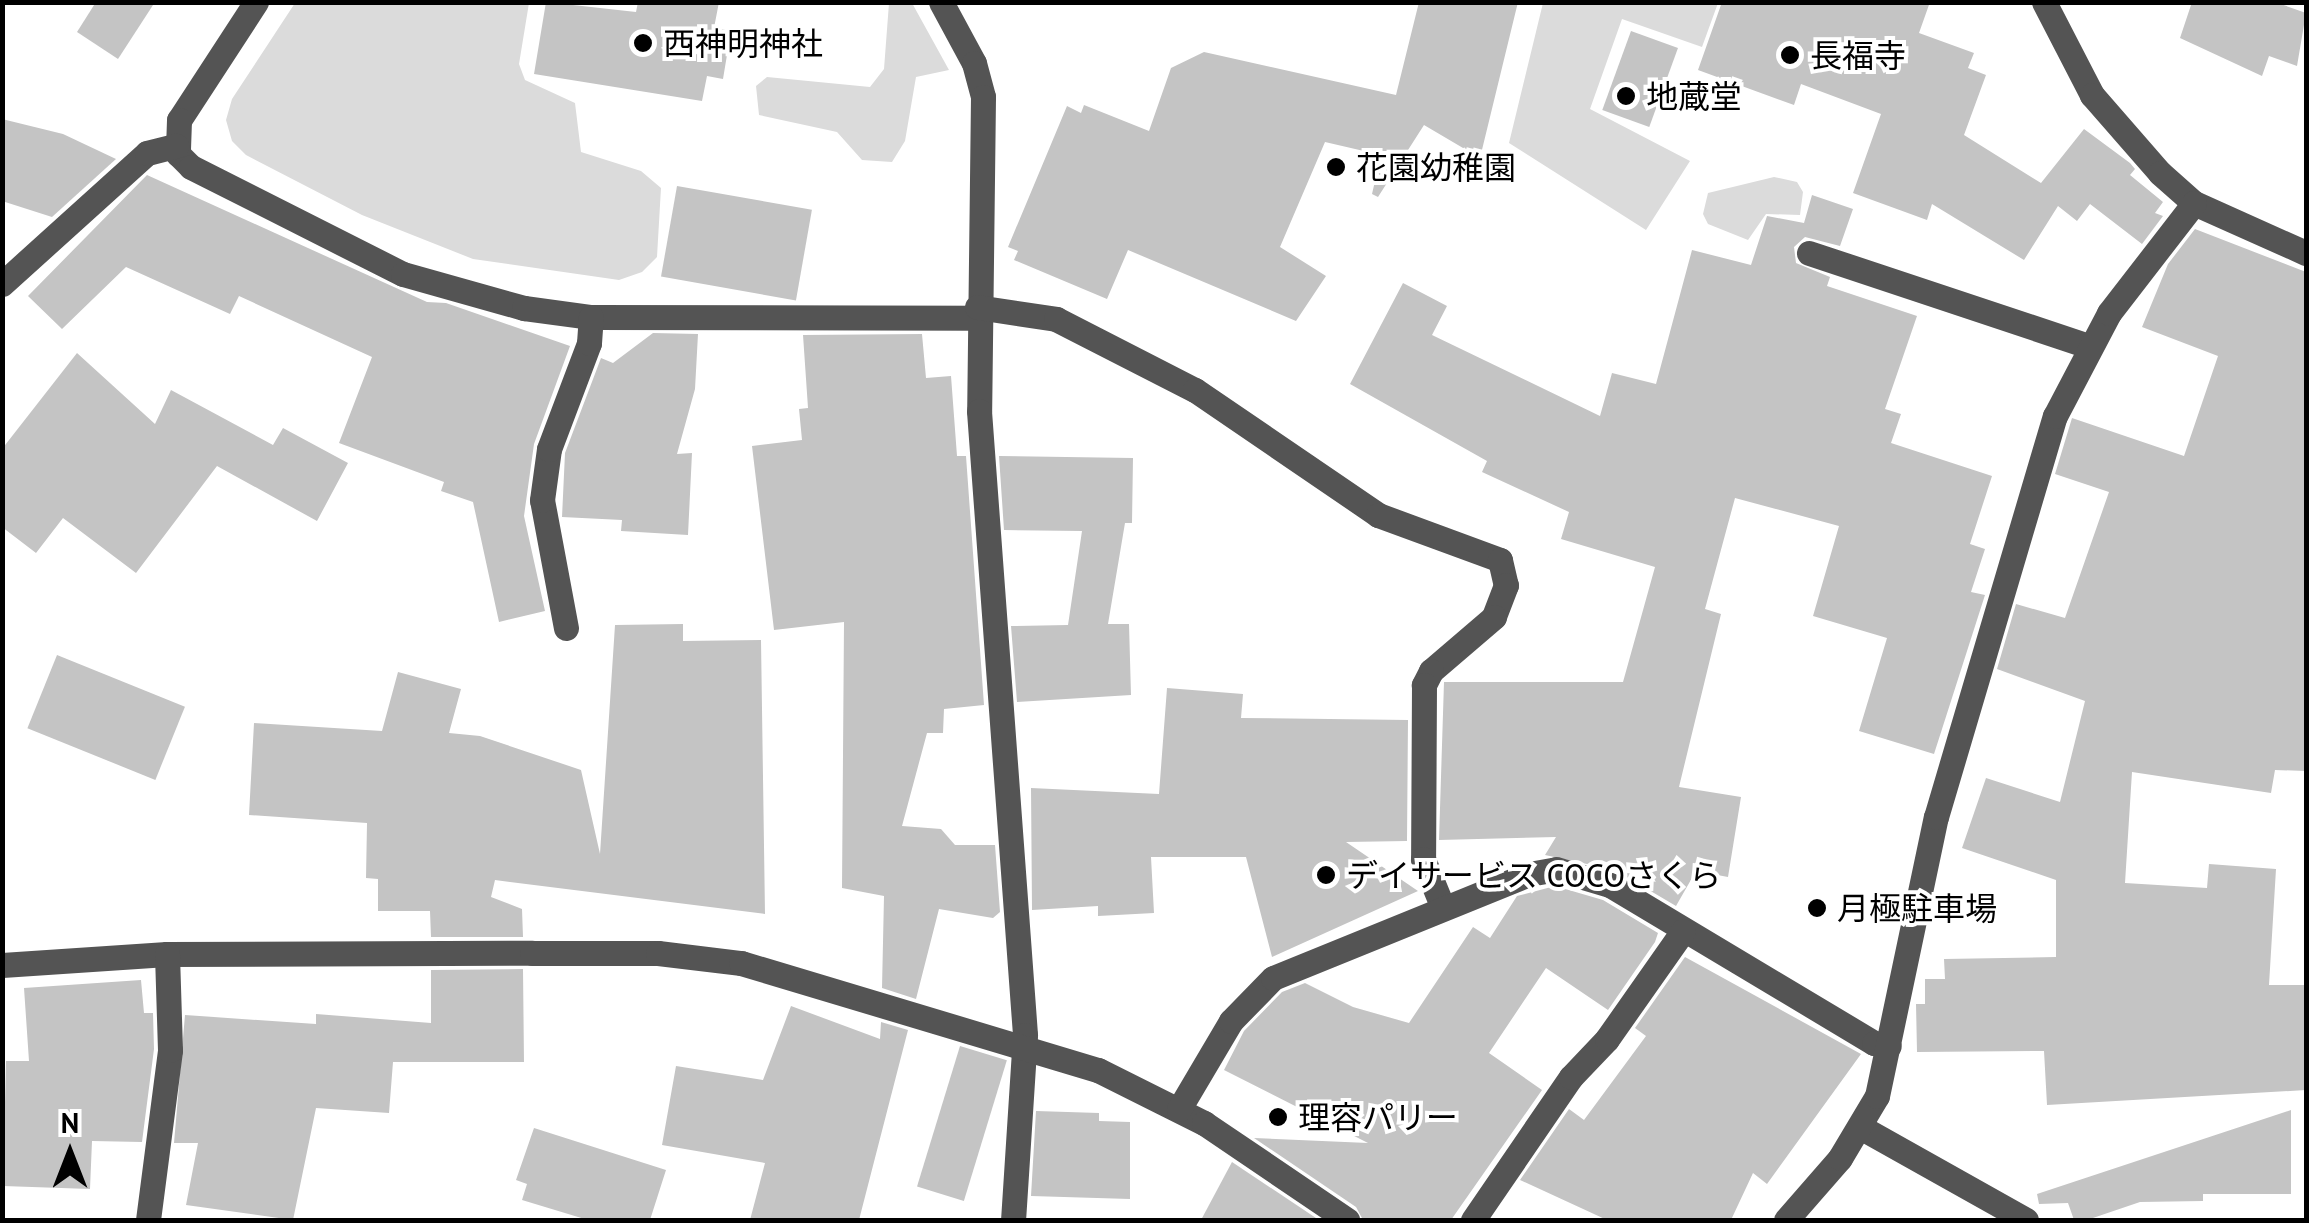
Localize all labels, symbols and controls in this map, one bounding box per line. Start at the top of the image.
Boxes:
place label: 西神明神社 [663,24,823,62]
marker: 西神明神社 [632,32,654,54]
place label: 長福寺 [1810,36,1906,74]
marker: 長福寺 [1779,44,1801,66]
place label: 地蔵堂 [1646,77,1742,115]
marker: 地蔵堂 [1615,85,1637,107]
place label: 花園幼稚園 [1356,148,1516,186]
marker: 花園幼稚園 [1325,156,1347,178]
place label: デイサービス COCOさくら [1346,856,1721,894]
marker: デイサービス COCOさくら [1315,864,1337,886]
place label: 月極駐車場 [1837,889,1997,927]
marker: 月極駐車場 [1806,897,1828,919]
place label: 理容パリー [1298,1098,1458,1136]
north arrow [20,1103,120,1203]
text: N [61,1104,79,1141]
marker: 理容パリー [1267,1106,1289,1128]

